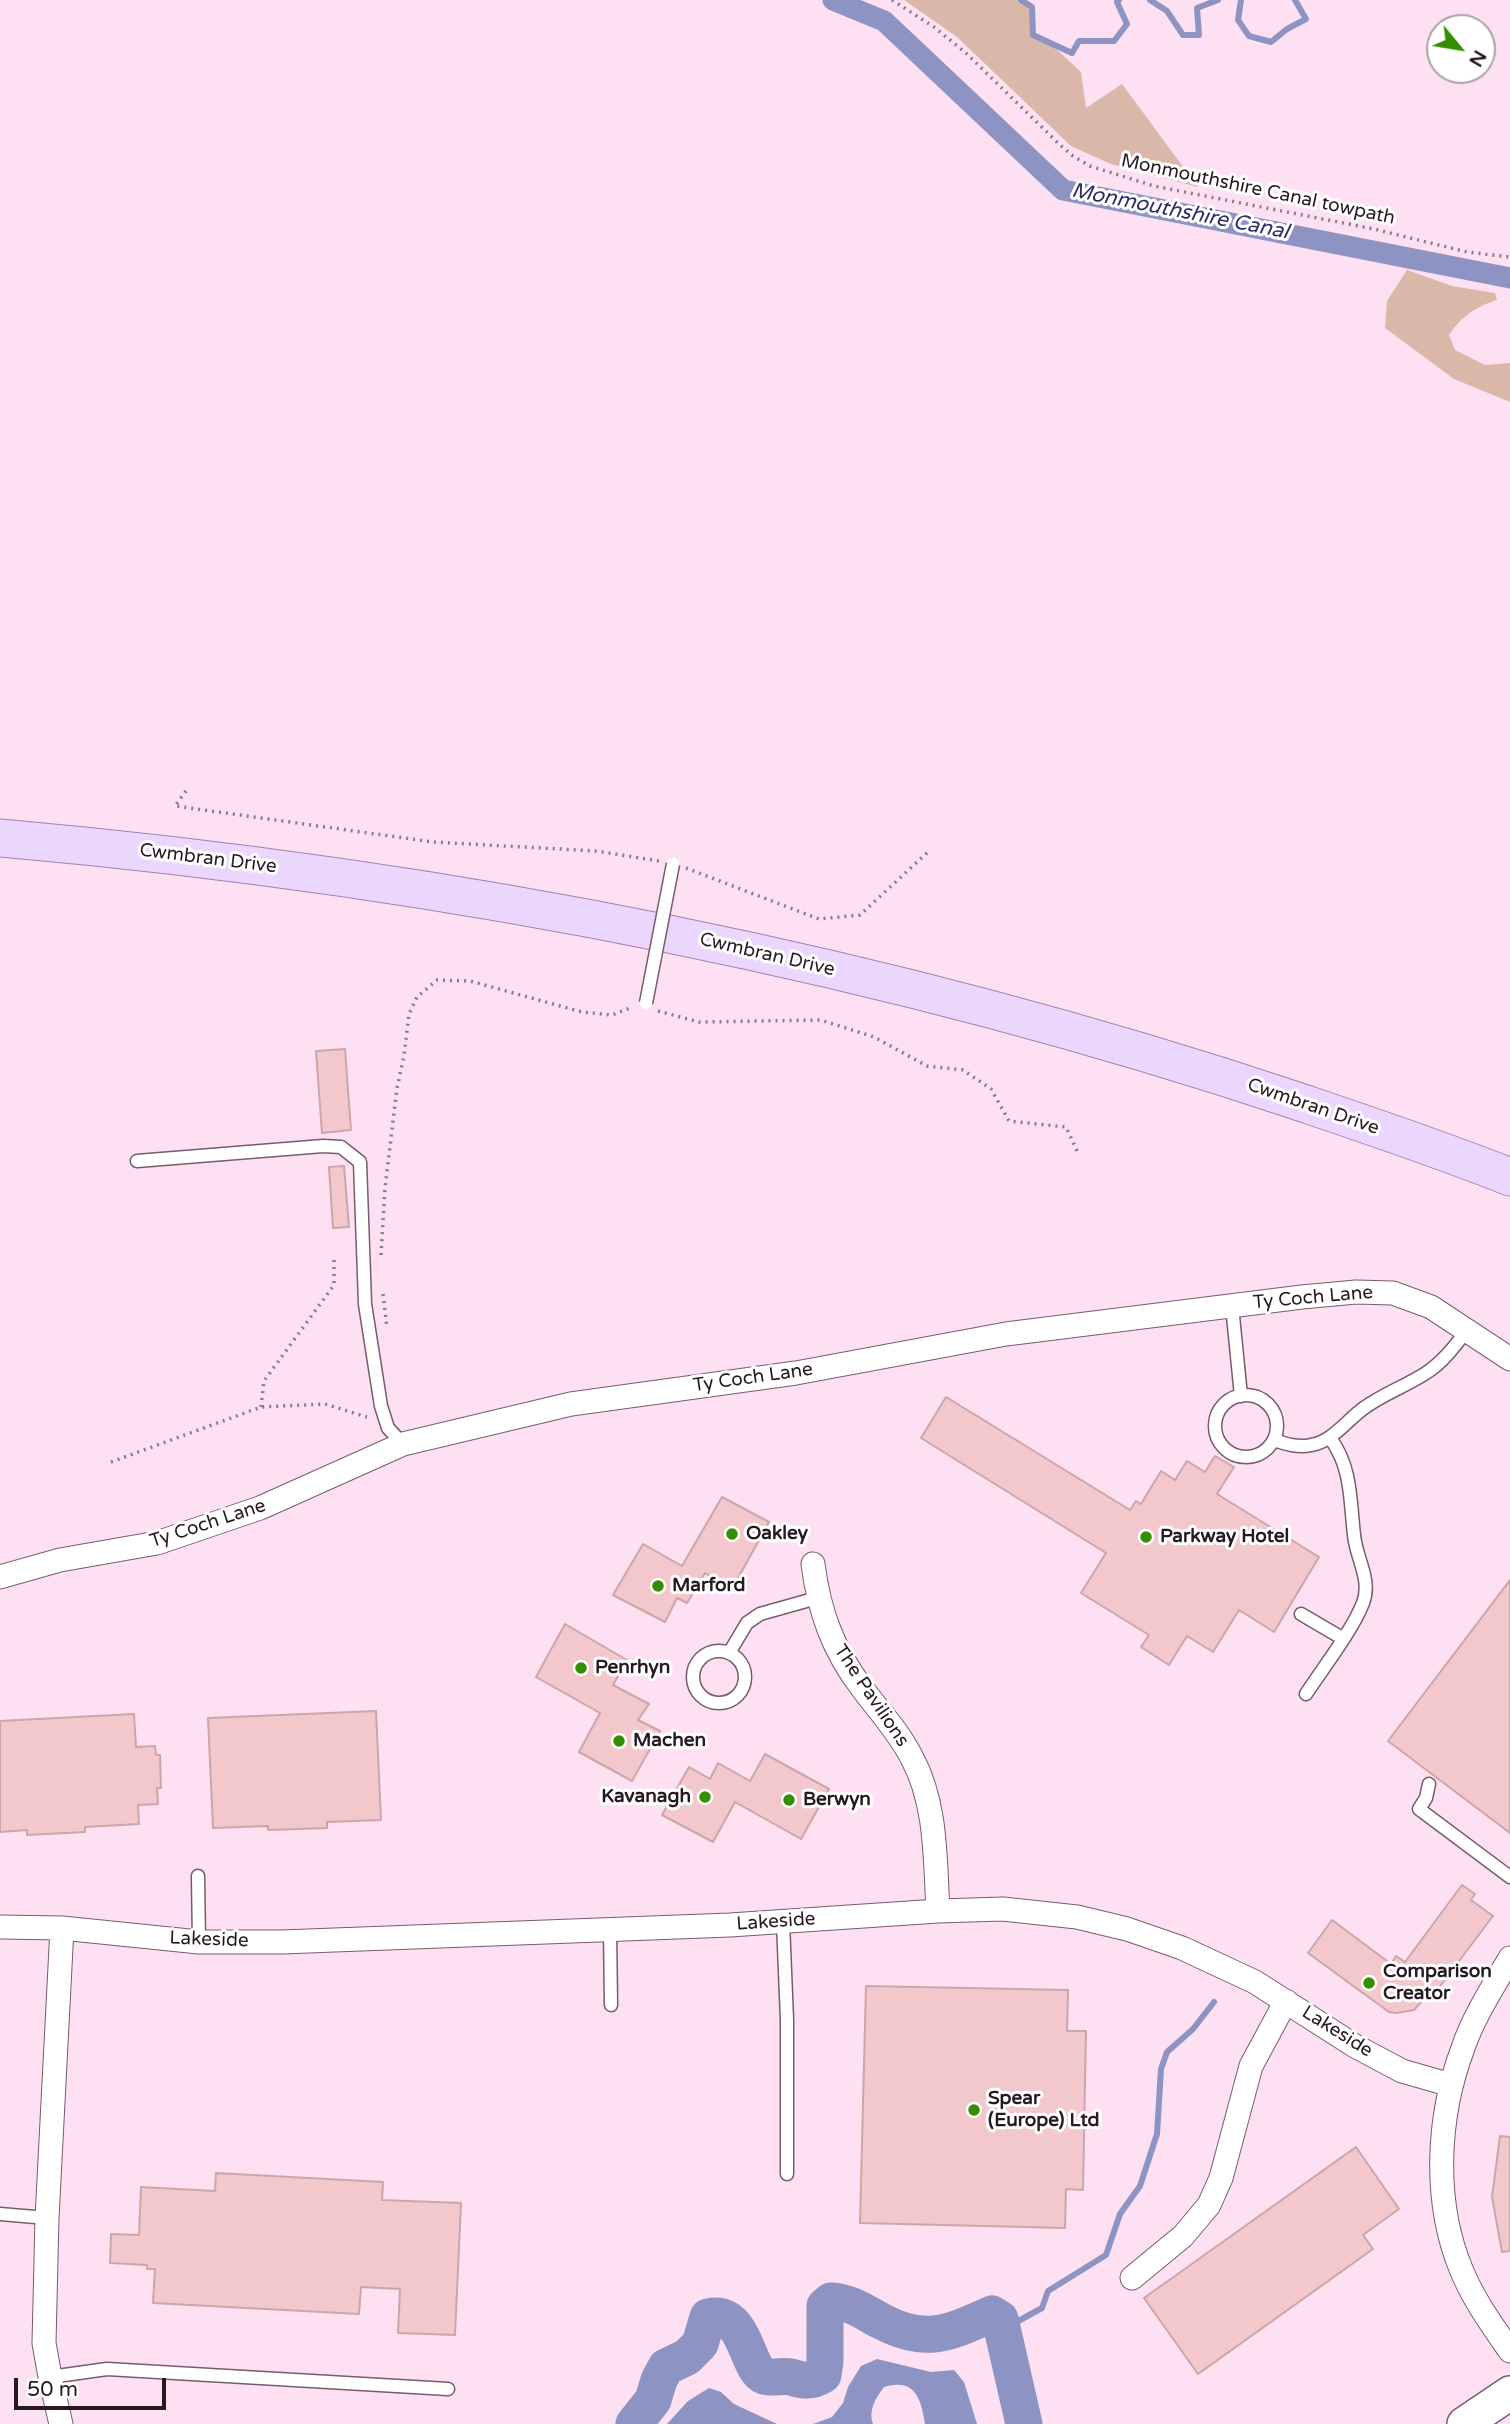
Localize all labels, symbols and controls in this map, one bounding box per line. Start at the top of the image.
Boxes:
north arrow [1426,14,1496,84]
text: N [1464,46,1491,71]
street label: Monmouthshire Canal towpath [1119,150,1397,230]
water label: Monmouthshire Canal [1069,179,1291,245]
street label: Cwmbran Drive [138,839,278,879]
street label: Cwmbran Drive [697,928,837,982]
street label: Cwmbran Drive [1244,1074,1382,1140]
street label: Ty Coch Lane [1252,1281,1374,1315]
street label: Ty Coch Lane [692,1358,814,1398]
street label: Ty Coch Lane [147,1495,269,1553]
place label: Oakley [746,1523,808,1545]
marker: Oakley [724,1526,740,1542]
place label: Parkway Hotel [1160,1526,1289,1548]
marker: Parkway Hotel [1138,1529,1154,1545]
place label: Marford [672,1575,746,1597]
marker: Marford [650,1578,666,1594]
street label: The Pavilions [829,1641,913,1751]
place label: Penrhyn [595,1657,670,1679]
marker: Penrhyn [573,1660,589,1676]
place label: Machen [633,1730,706,1752]
marker: Machen [611,1733,627,1749]
place label: Kavanagh [601,1786,691,1808]
marker: Kavanagh [697,1789,713,1805]
place label: Berwyn [803,1789,871,1811]
marker: Berwyn [781,1792,797,1808]
street label: Lakeside [736,1908,816,1936]
street label: Lakeside [169,1927,249,1953]
place label: Comparison Creator [1383,1961,1492,2005]
marker: Comparison Creator [1361,1975,1377,1991]
street label: Lakeside [1297,2001,1377,2063]
place label: Spear (Europe) Ltd [988,2088,1100,2132]
marker: Spear (Europe) Ltd [966,2102,982,2118]
scale bar [18,2364,170,2408]
text: 50 m [27,2377,78,2402]

